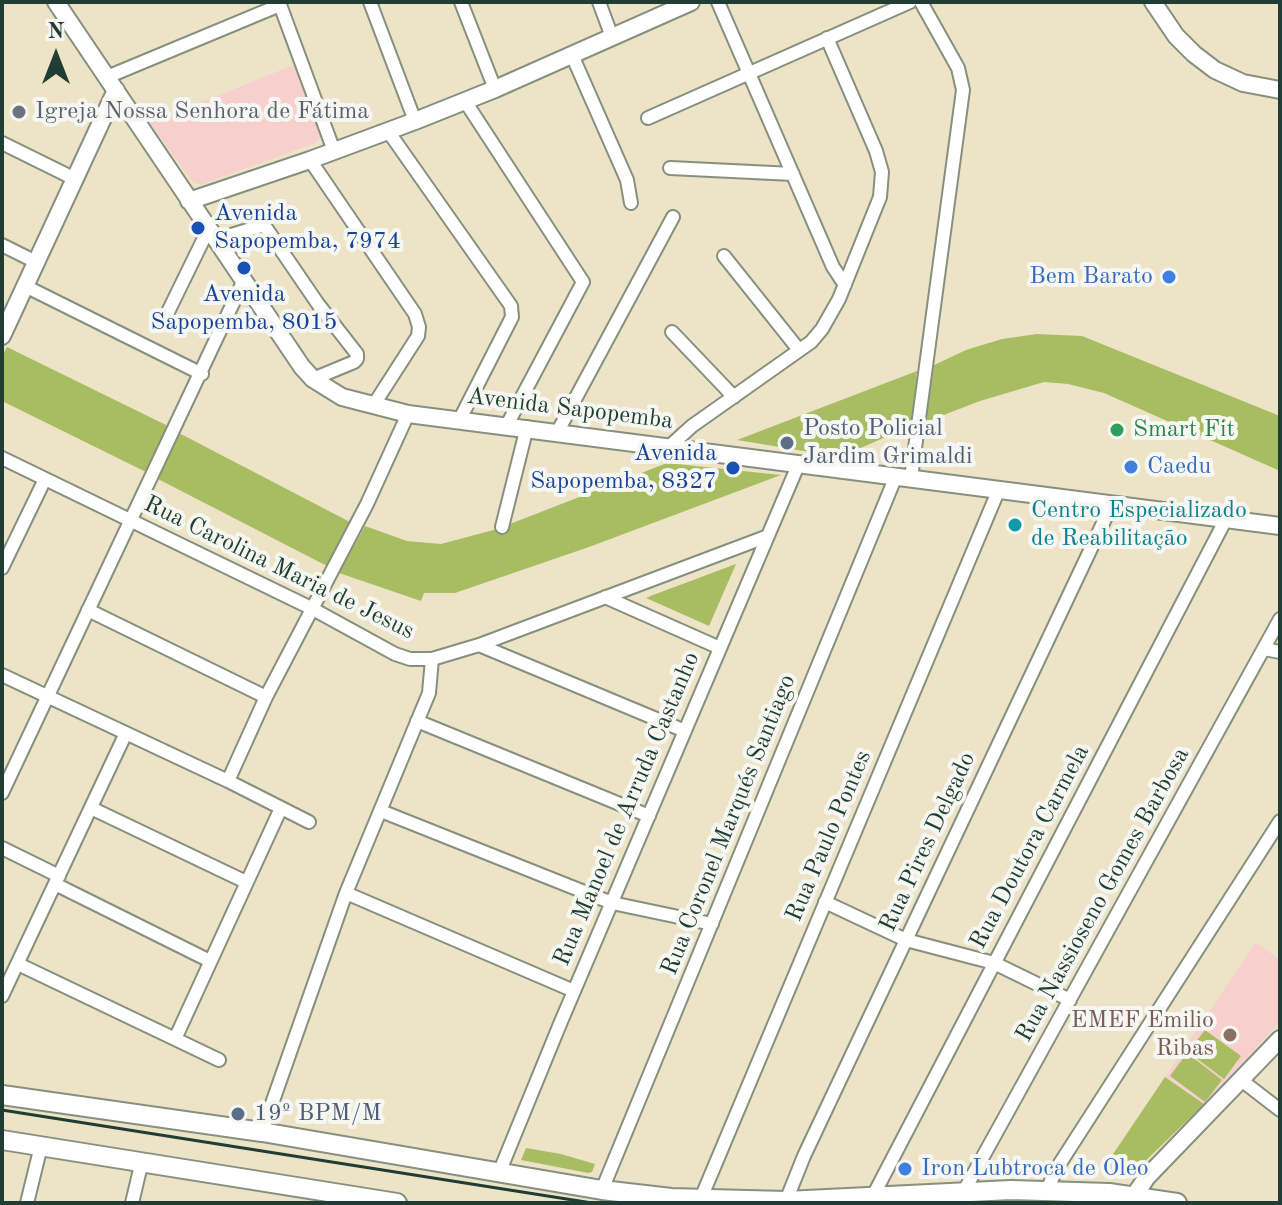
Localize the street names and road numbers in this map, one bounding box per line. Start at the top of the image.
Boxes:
street label: Avenida Sapopemba [465,382,675,436]
street label: Rua Carolina Maria de Jesus [139,490,419,646]
street label: Rua Manoel de Arruda Castanho [548,648,706,970]
street label: Rua Coronel Marqués Santiago [655,670,803,980]
street label: Rua Doutora Carmela [964,740,1096,954]
street label: Rua Nassioseno Gomes Barbosa [1010,743,1196,1047]
street label: Rua Paulo Pontes [780,746,878,926]
street label: Rua Pires Delgado [874,748,982,936]

